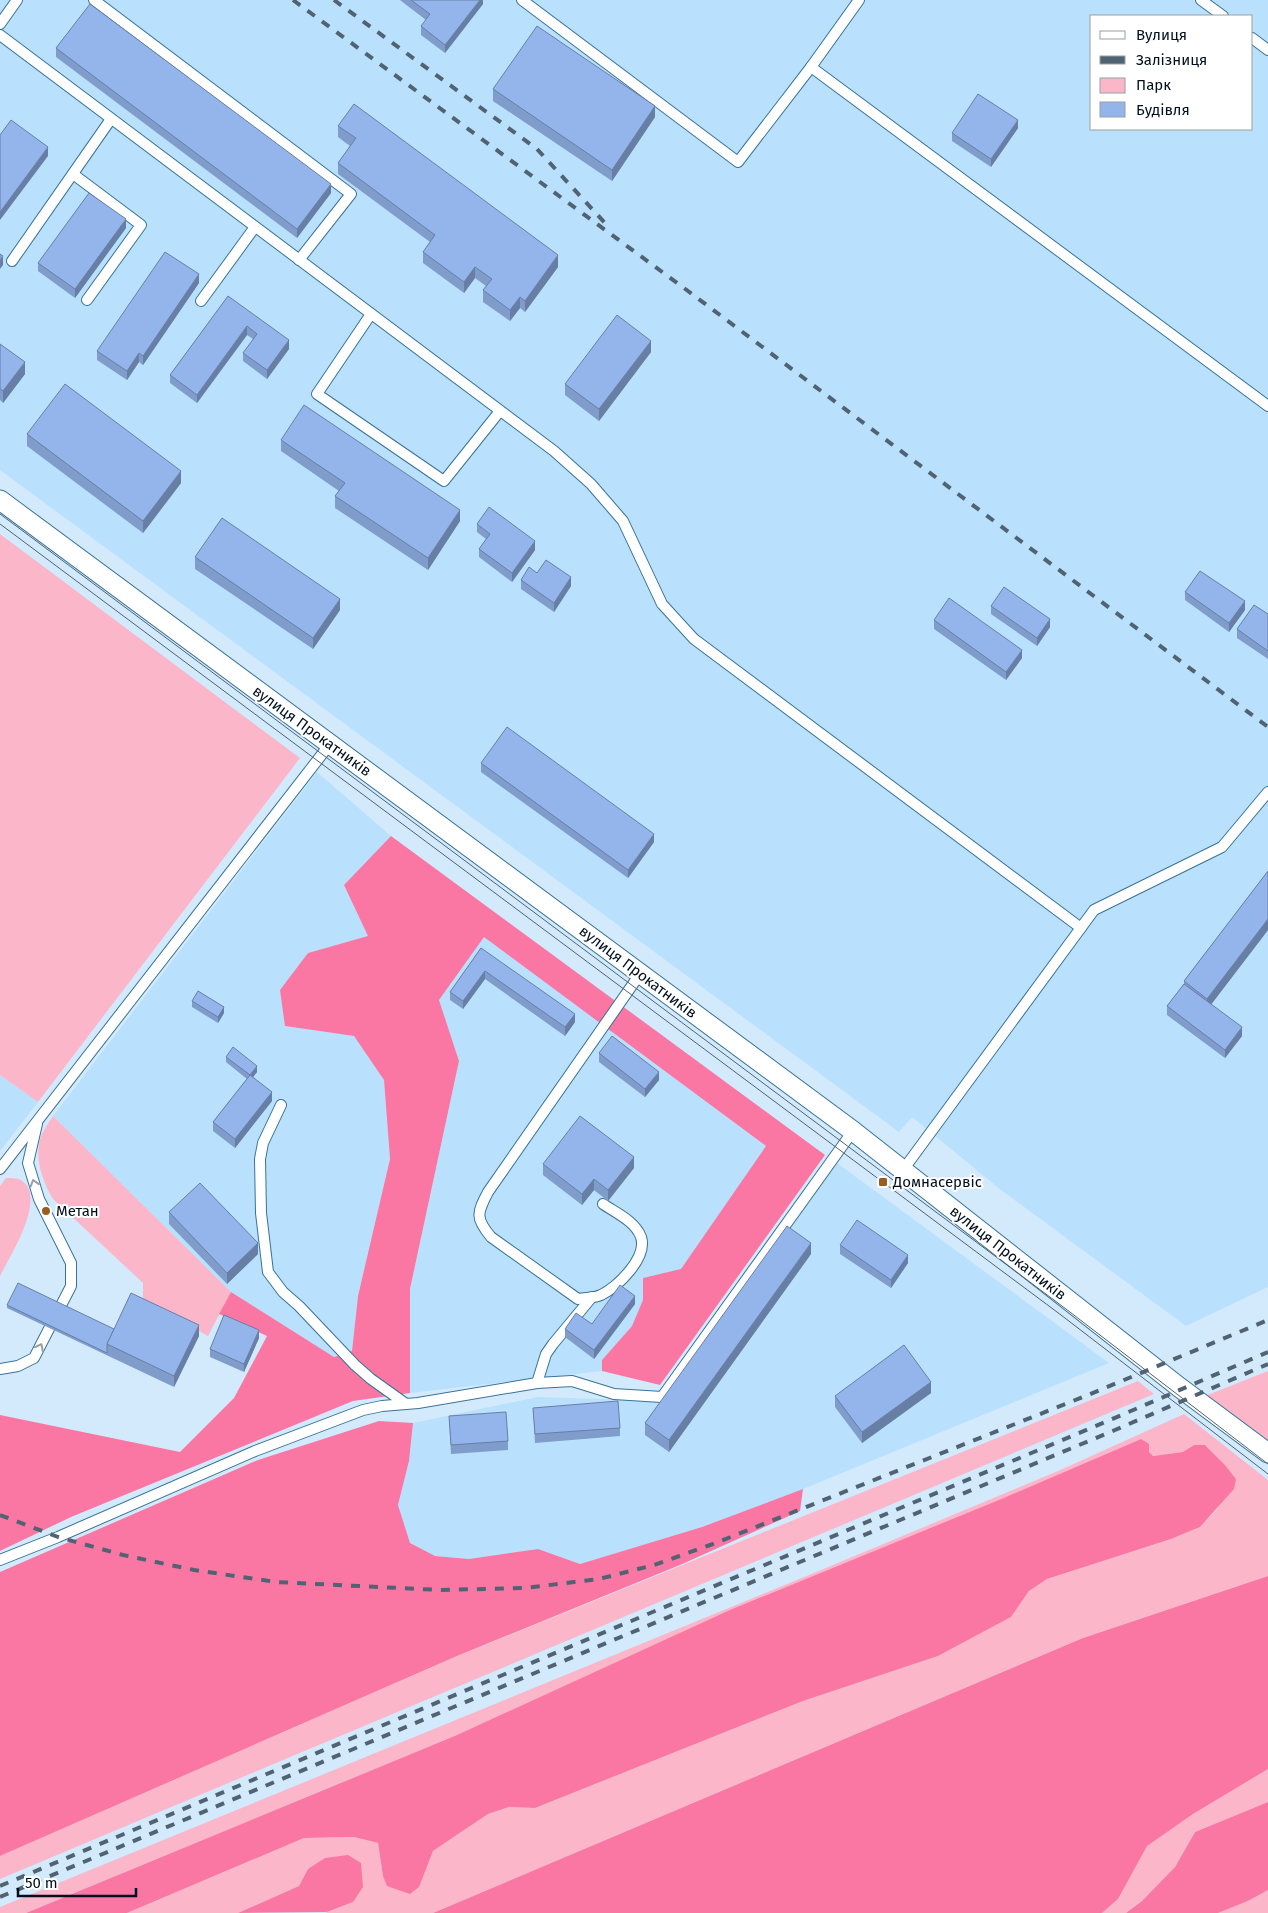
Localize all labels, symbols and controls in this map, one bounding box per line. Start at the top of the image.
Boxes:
legend [1090,15,1253,130]
text: Вулиця [1136,26,1187,44]
text: Залізниця [1136,51,1207,69]
text: Парк [1136,76,1171,94]
text: Будівля [1136,101,1190,119]
street label: вулиця Прокатників [249,682,375,780]
street label: вулиця Прокатників [576,922,700,1022]
place label: Домнасервіс [892,1173,982,1191]
marker: Домнасервіс [877,1176,889,1188]
one-way arrow [29,1179,39,1188]
place label: Метан [56,1202,99,1220]
street label: вулиця Прокатників [946,1202,1070,1304]
marker: Метан [40,1205,52,1217]
one-way arrow [34,1343,44,1352]
scale bar [18,1866,135,1898]
text: 50 m [25,1874,58,1892]

